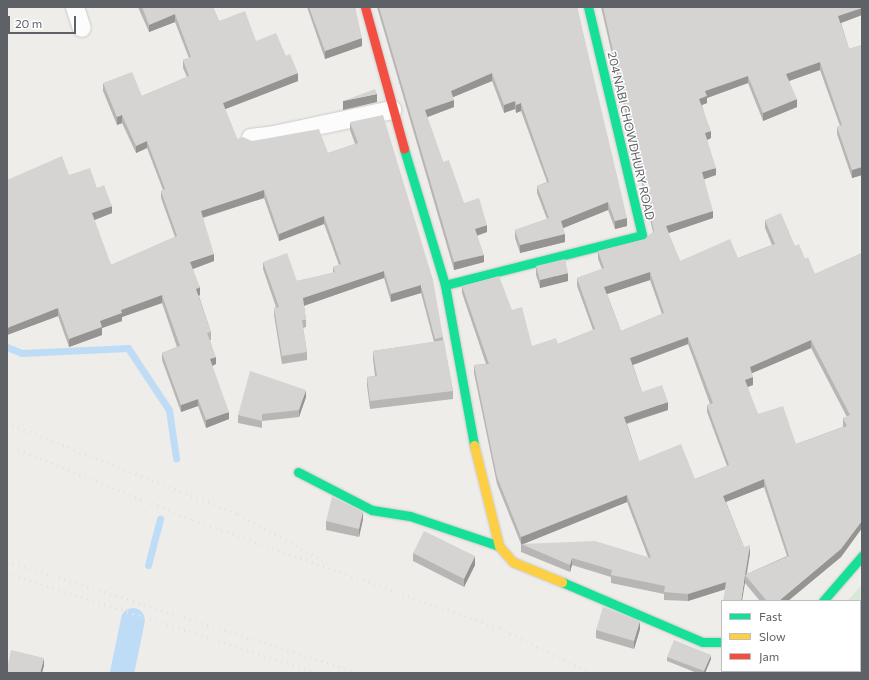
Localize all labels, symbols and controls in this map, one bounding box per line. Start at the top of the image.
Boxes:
scale bar [10,8,78,34]
text: 20 m [15,16,42,30]
street label: 204 NABI CHOWDHURY ROAD [605,50,657,222]
legend [721,600,861,672]
text: Fast [759,609,782,623]
text: Slow [759,629,786,643]
text: Jam [759,649,779,663]

